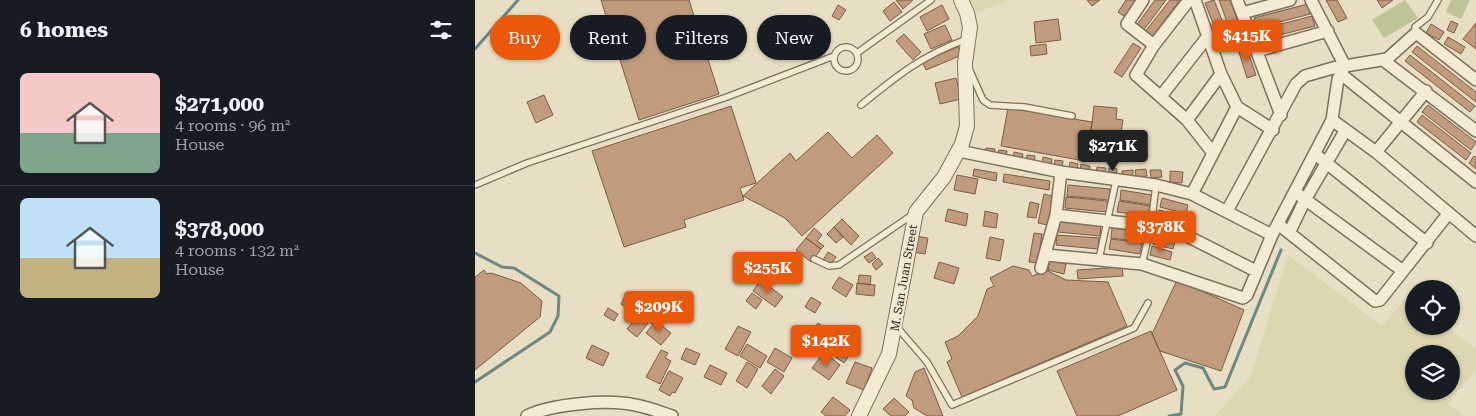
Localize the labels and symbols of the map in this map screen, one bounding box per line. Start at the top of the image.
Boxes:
pin: $415K [1212,20,1282,62]
pin: $271K [1078,130,1148,172]
pin: $378K [1126,210,1196,253]
street label: M. San Juan Street [888,223,920,332]
pin: $255K [733,252,803,294]
pin: $209K [624,290,694,333]
pin: $142K [791,324,861,367]

